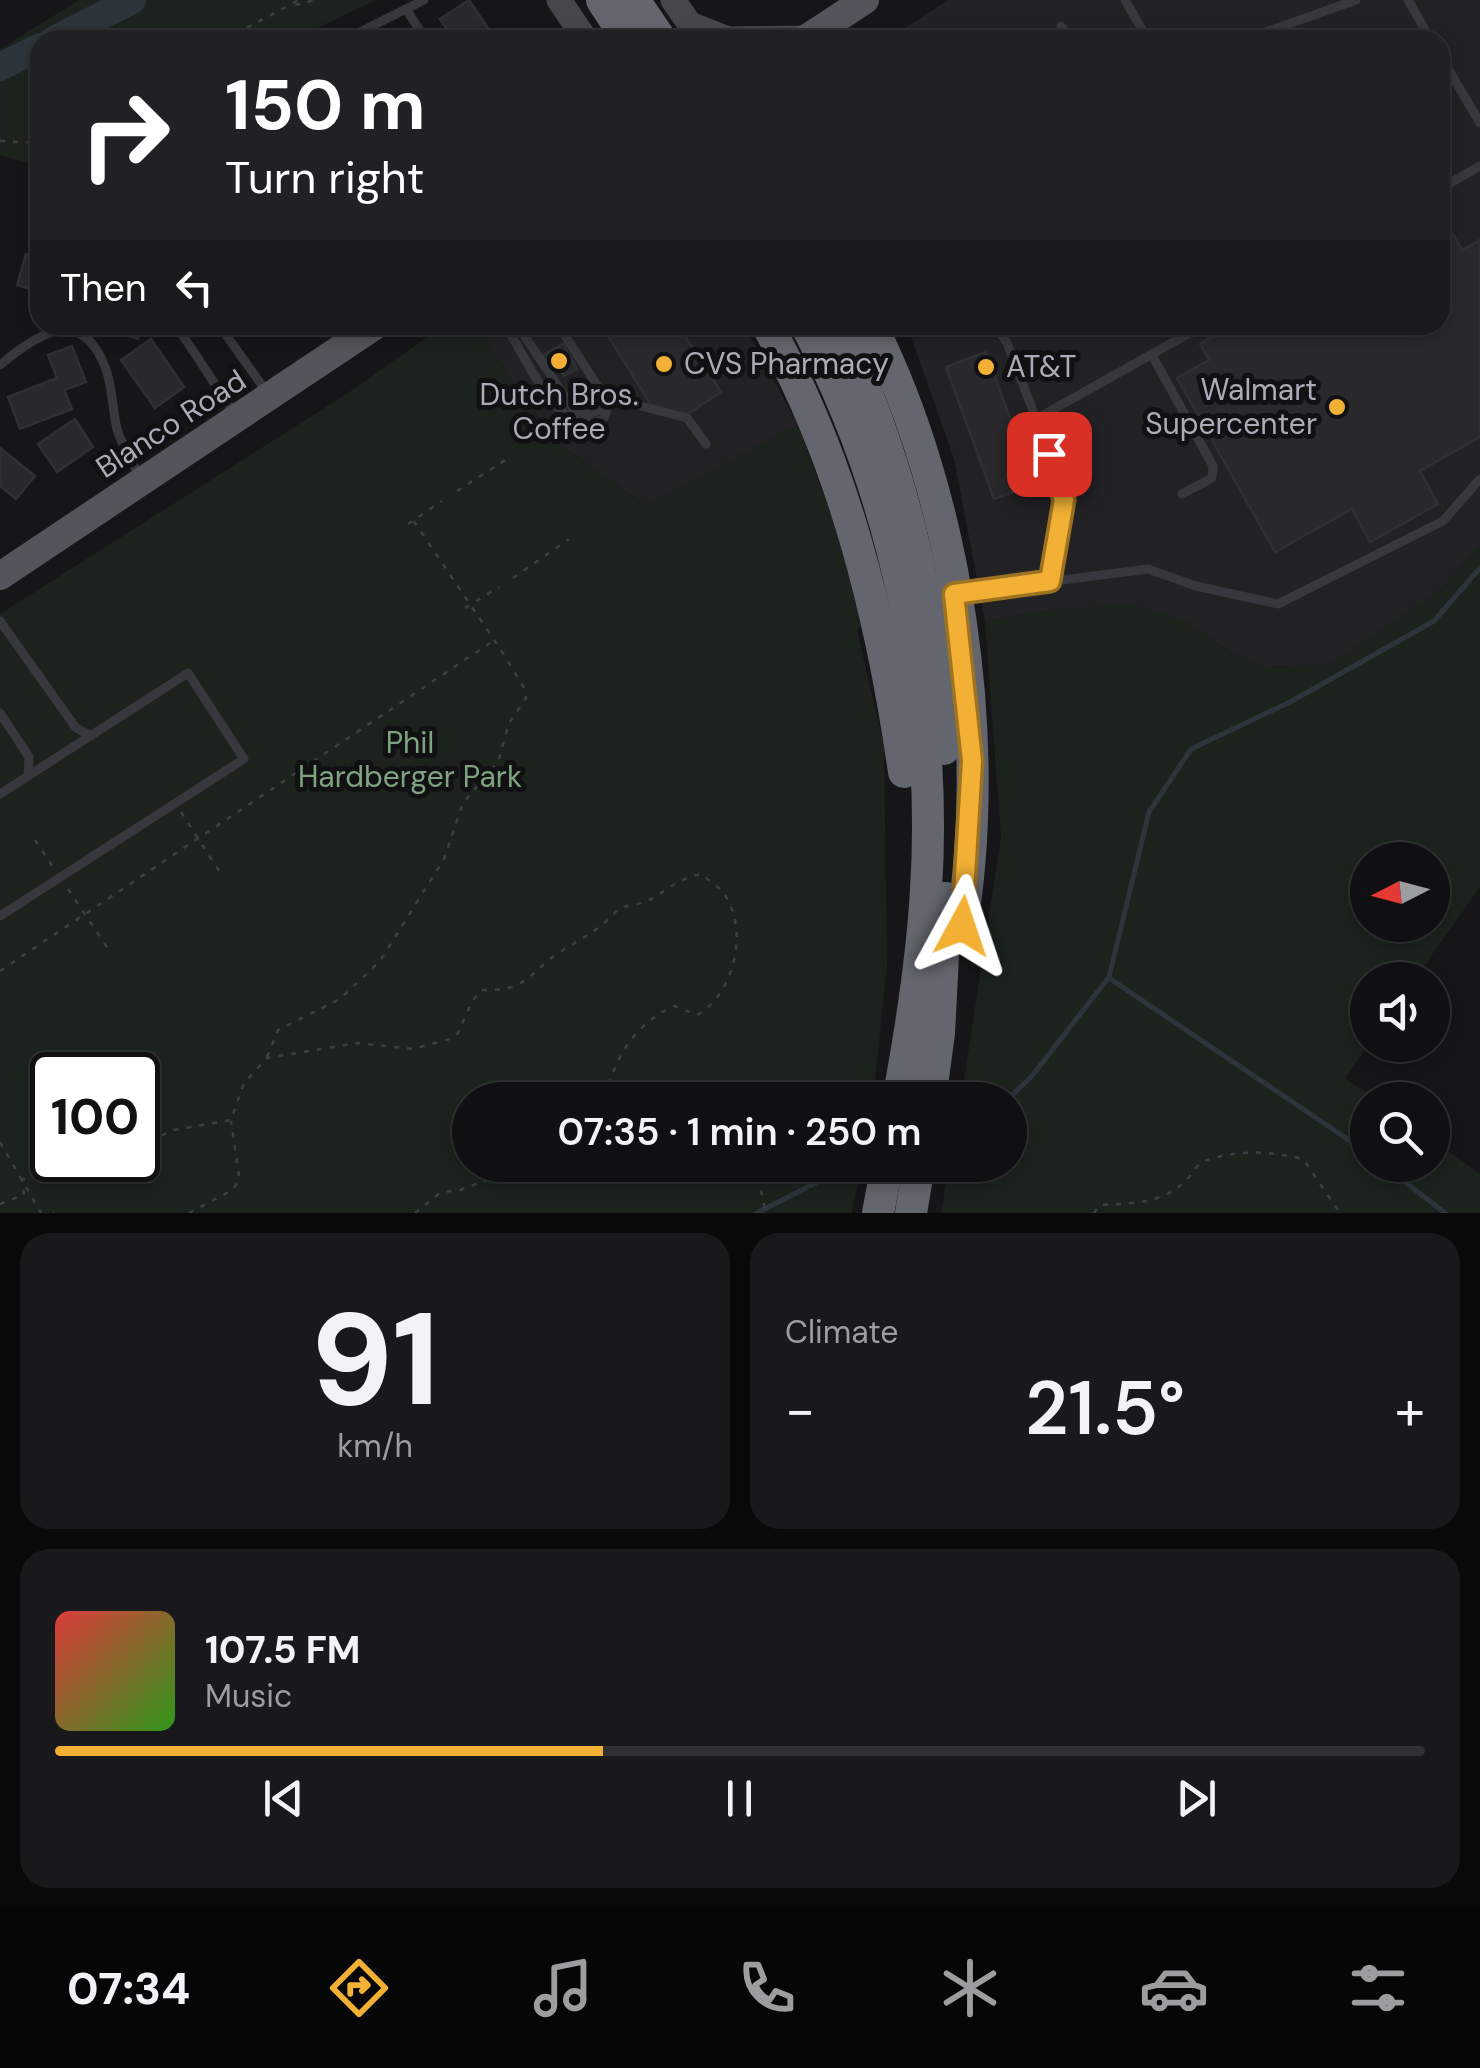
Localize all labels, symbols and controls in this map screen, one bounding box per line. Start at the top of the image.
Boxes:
text: 150 m [225,60,426,151]
icon: right [60,70,190,200]
text: Turn right [225,148,424,207]
icon: left [167,260,222,315]
text: Then [60,263,147,313]
place label: CVS Pharmacy [684,344,889,383]
place label: AT&T [1006,347,1076,386]
marker: Dutch Bros. Coffee [548,350,570,372]
marker: CVS Pharmacy [653,353,675,375]
marker: AT&T [975,356,997,378]
street label: Blanco Road [88,361,253,487]
place label: Walmart Supercenter [1145,370,1317,443]
place label: Dutch Bros. Coffee [480,375,638,448]
marker: Walmart Supercenter [1326,396,1348,418]
pin [1007,412,1092,497]
icon: arrive [1022,427,1077,482]
park label: Phil Hardberger Park [298,723,522,796]
north arrow [1350,842,1450,942]
map controls [1350,842,1450,1182]
position arrow [910,874,1014,978]
button: sound [1350,962,1450,1062]
speed limit sign: 100 [30,1052,160,1182]
button: search [1350,1082,1450,1182]
text: 07:35 · 1 min · 250 m [558,1107,922,1157]
text: 91 [311,1275,439,1444]
text: Climate [785,1311,899,1353]
text: 21.5° [1025,1360,1185,1457]
text: − [785,1374,815,1446]
text: + [1395,1374,1425,1446]
text: km/h [337,1425,413,1467]
text: 107.5 FM [205,1625,360,1675]
text: Music [205,1675,292,1717]
icon: previous [256,1771,311,1826]
icon: pause [712,1771,767,1826]
icon: next [1169,1771,1224,1826]
icon: directions [324,1953,394,2023]
icon: music [528,1953,598,2023]
icon: phone [732,1953,802,2023]
icon: climate [935,1953,1005,2023]
icon: car [1139,1953,1209,2023]
icon: filters [1343,1953,1413,2023]
text: 07:34 [67,1959,190,2018]

